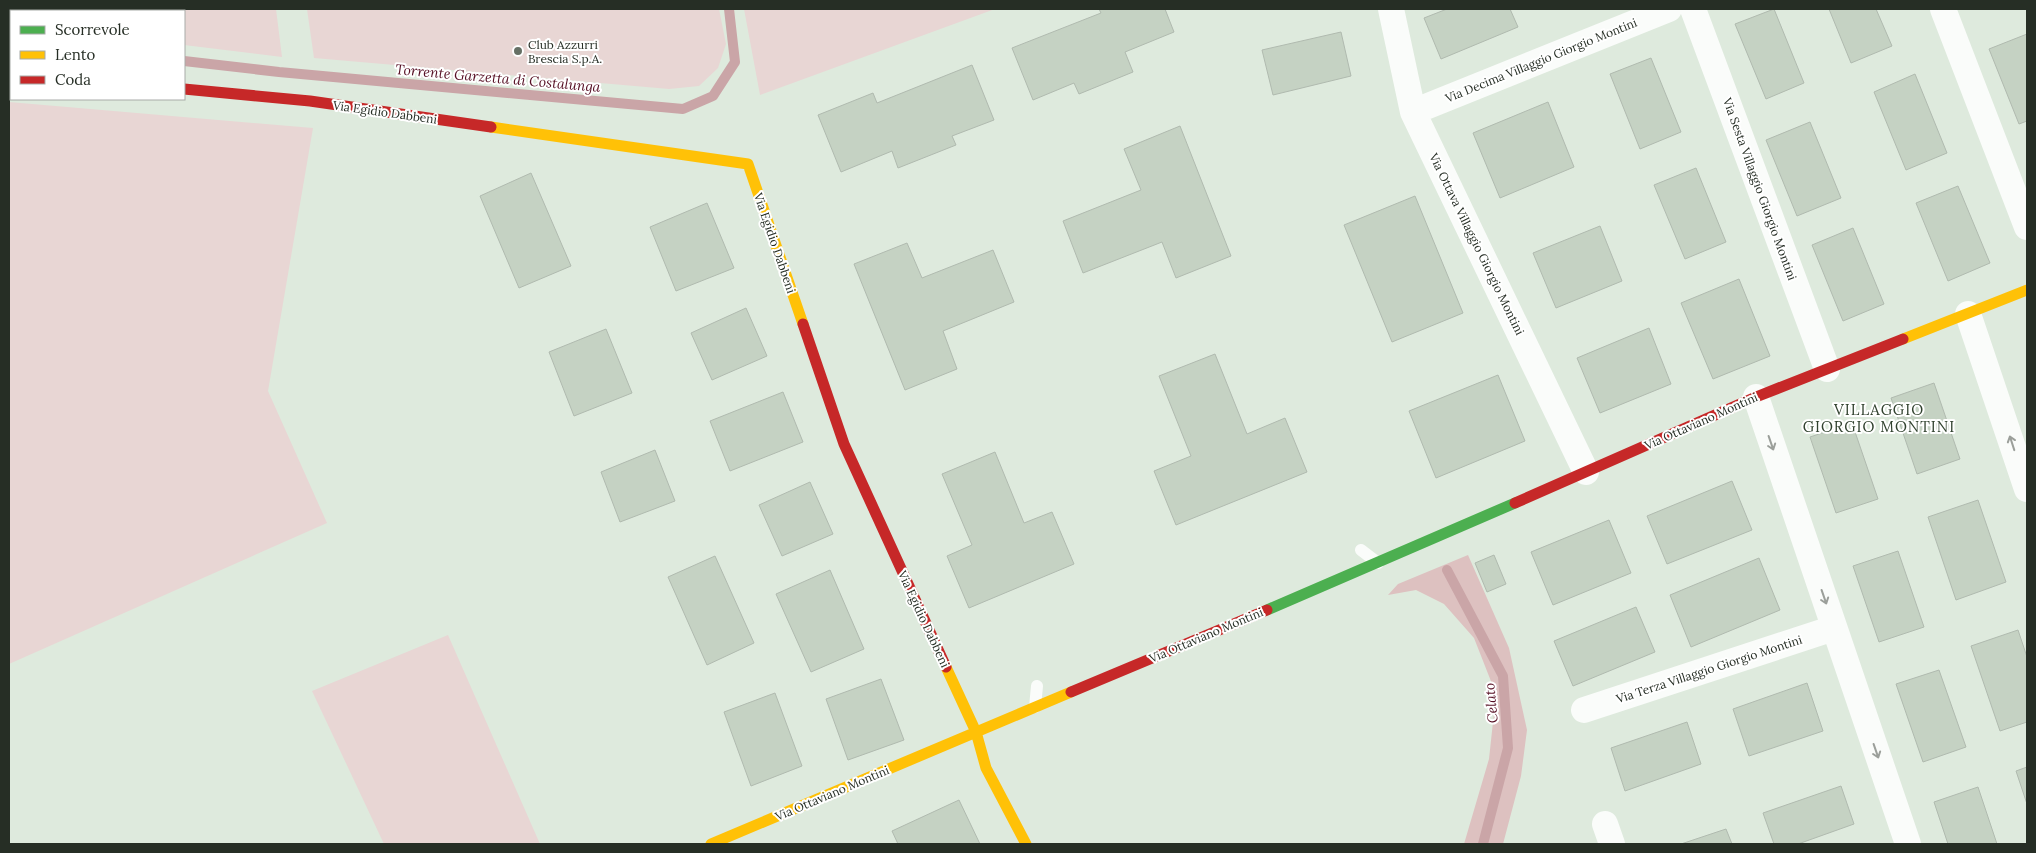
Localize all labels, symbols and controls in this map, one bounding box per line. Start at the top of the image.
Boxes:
legend [10,10,185,100]
street label: Via Decima Villaggio Giorgio Montini [1442,15,1639,106]
text: Scorrevole [55,20,130,39]
place label: Club Azzurri Brescia S.p.A. [528,37,602,66]
text: Lento [55,45,96,64]
marker: Club Azzurri Brescia S.p.A. [512,45,524,57]
water label: Torrente Garzetta di Costalunga [395,60,602,96]
text: Coda [55,70,91,89]
street label: Via Sesta Villaggio Giorgio Montini [1720,95,1800,282]
street label: Via Egidio Dabbeni [331,97,438,127]
street label: Via Ottava Villaggio Giorgio Montini [1426,150,1528,337]
street label: Via Egidio Dabbeni [750,190,799,295]
street label: Via Ottaviano Montini [1641,389,1760,453]
district label: VILLAGGIO GIORGIO MONTINI [1803,400,1955,436]
one-way arrow [1767,435,1777,451]
one-way arrow [2007,436,2016,451]
street label: Via Egidio Dabbeni [895,567,953,670]
one-way arrow [1820,589,1829,604]
street label: Via Ottaviano Montini [1146,604,1265,666]
street label: Via Terza Villaggio Giorgio Montini [1613,632,1804,706]
water label: Celato [1480,682,1502,724]
one-way arrow [1872,742,1881,758]
street label: Via Ottaviano Montini [772,762,891,824]

